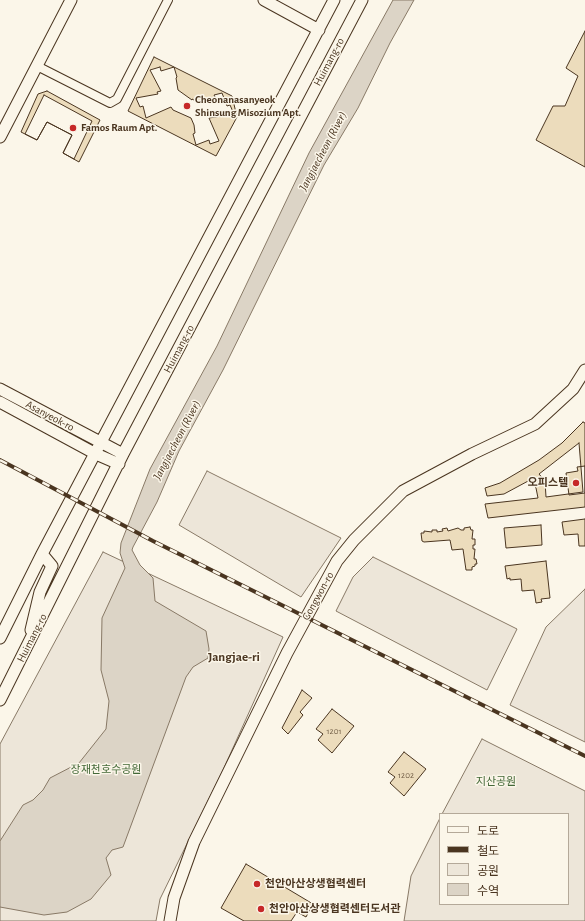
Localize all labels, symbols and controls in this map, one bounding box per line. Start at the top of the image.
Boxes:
street label: Huimang-ro [311,36,347,88]
place label: Cheonanasanyeok Shinsung Misozium Apt. [195,93,301,119]
marker: Cheonanasanyeok Shinsung Misozium Apt. [182,101,192,111]
water label: Jangjaecheon (River) [296,109,350,193]
place label: Famos Raum Apt. [81,121,157,135]
marker: Famos Raum Apt. [68,123,78,133]
street label: Huimang-ro [161,323,197,375]
street label: Asanyeok-ro [24,398,76,434]
water label: Jangjaecheon (River) [150,398,204,482]
place label: 오피스텔 [528,476,568,490]
marker: 오피스텔 [571,478,581,488]
street label: Gongwon-ro [299,570,337,622]
street label: Huimang-ro [14,611,50,665]
district label: Jangjae-ri [208,649,260,665]
house number: 1201 [326,726,342,736]
park label: 장재천호수공원 [71,763,141,777]
house number: 1202 [398,770,414,780]
park label: 지산공원 [476,775,516,789]
legend [439,813,569,905]
text: 도로 [477,825,499,837]
text: 철도 [477,845,499,857]
text: 공원 [477,865,499,877]
place label: 천안아산상생협력센터 [265,877,366,891]
marker: 천안아산상생협력센터 [252,879,262,889]
text: 수역 [477,885,499,897]
place label: 천안아산상생협력센터도서관 [269,902,401,916]
marker: 천안아산상생협력센터도서관 [256,904,266,914]

